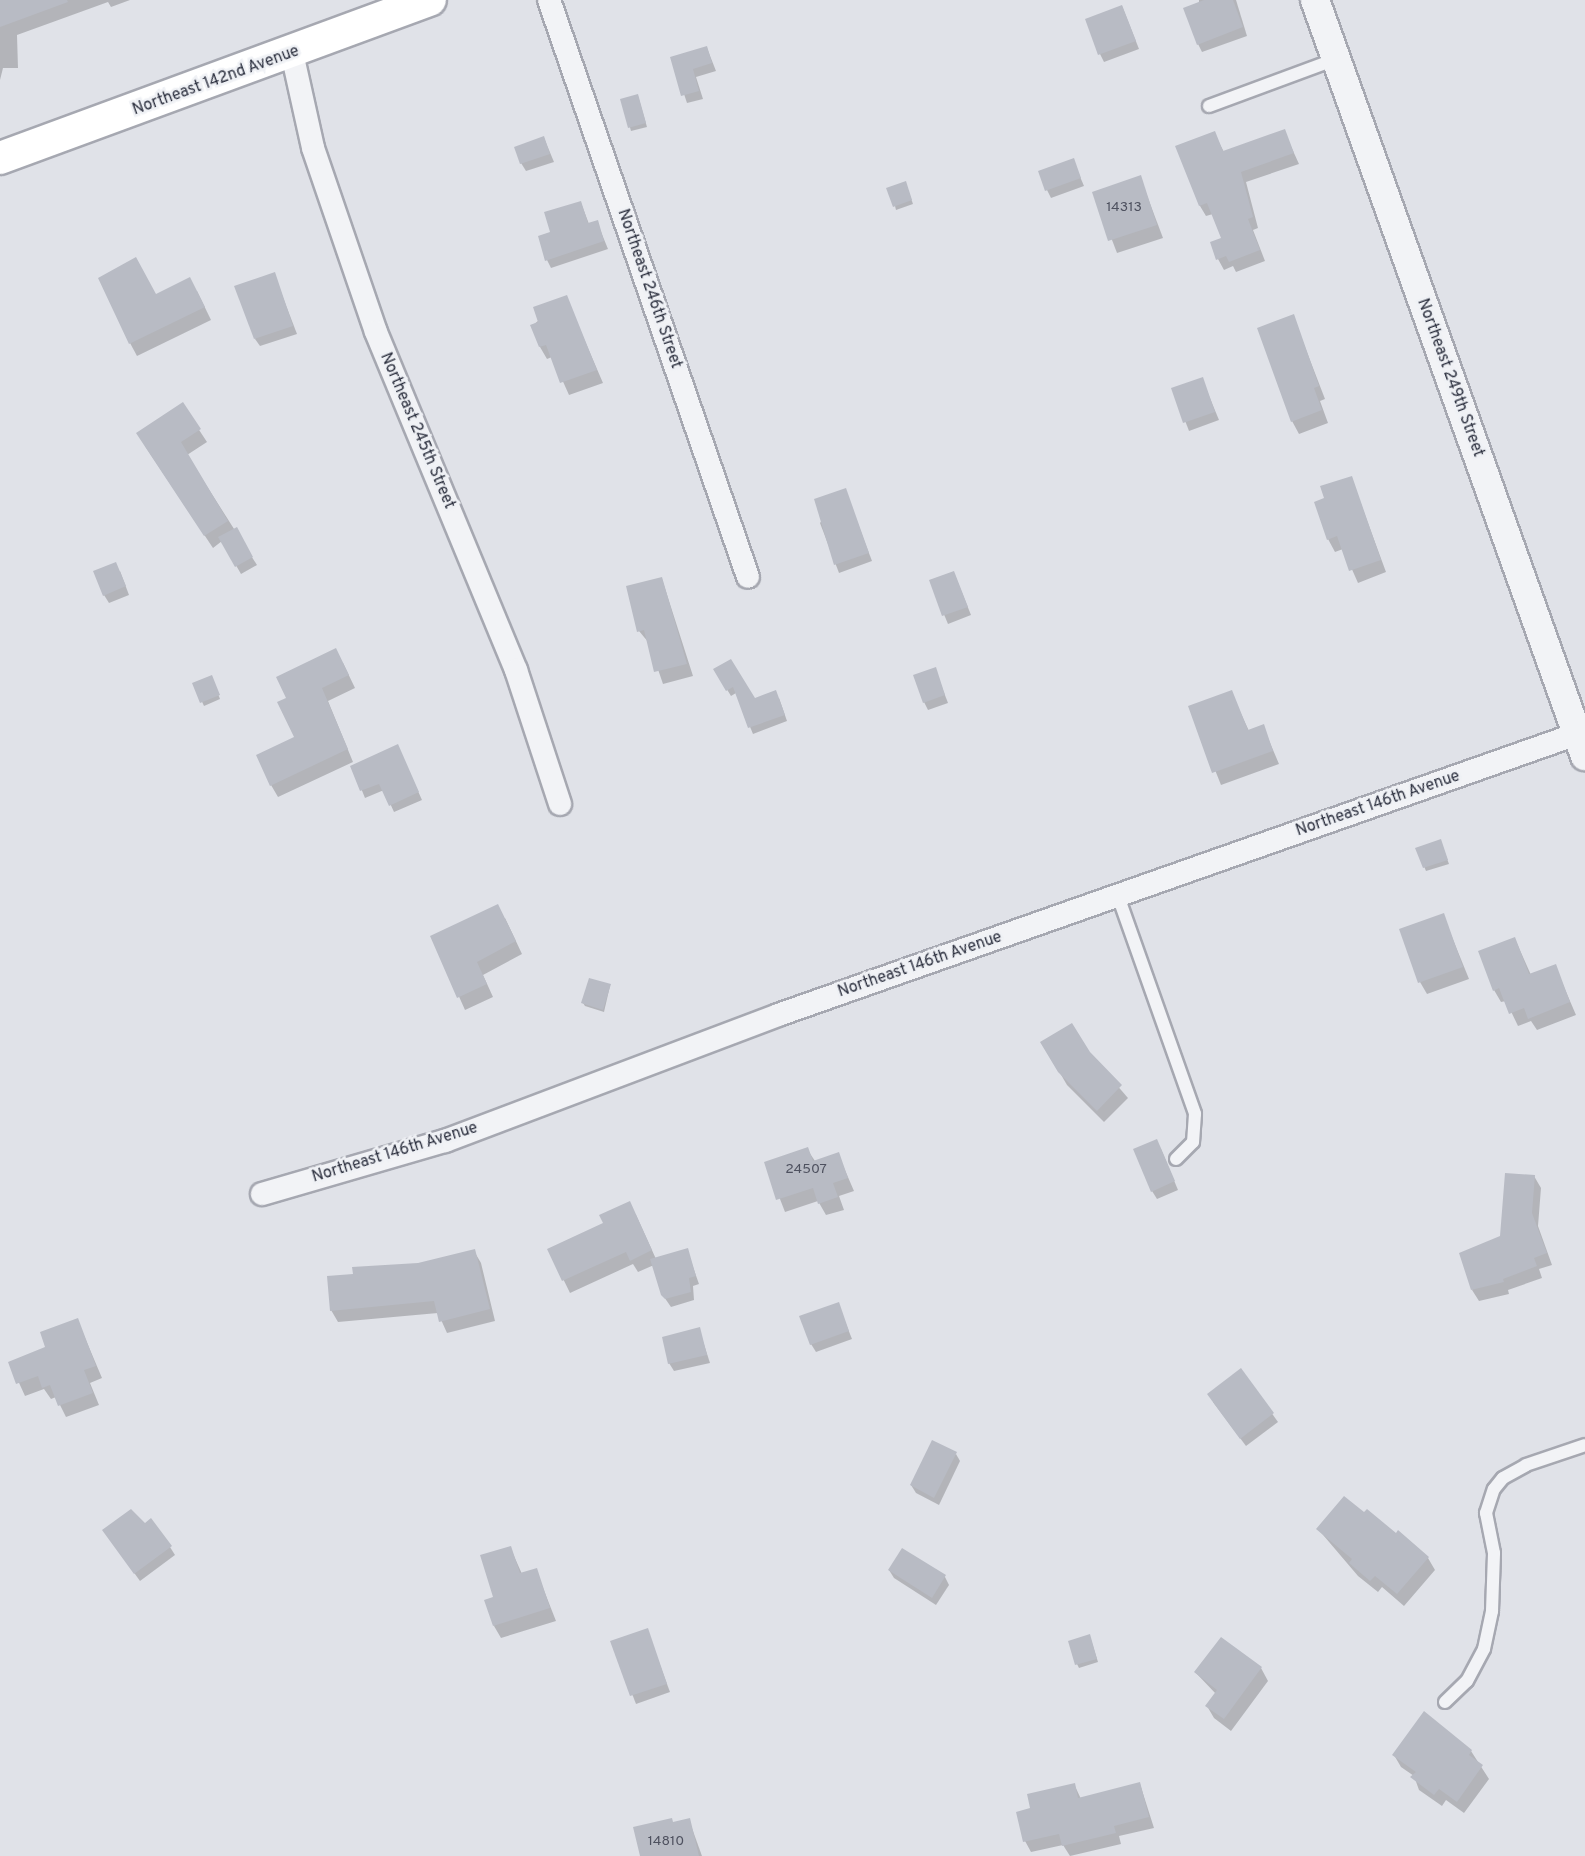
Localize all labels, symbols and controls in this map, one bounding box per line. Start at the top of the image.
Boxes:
street label: Northeast 142nd Avenue [130,42,302,120]
house number: 14313 [1106,200,1142,216]
street label: Northeast 246th Street [613,207,685,371]
street label: Northeast 249th Street [1412,296,1488,460]
street label: Northeast 245th Street [375,350,459,512]
street label: Northeast 146th Avenue [1293,767,1463,841]
street label: Northeast 146th Avenue [835,928,1005,1002]
street label: Northeast 146th Avenue [310,1119,480,1187]
house number: 24507 [785,1162,827,1178]
house number: 14810 [648,1834,684,1850]

